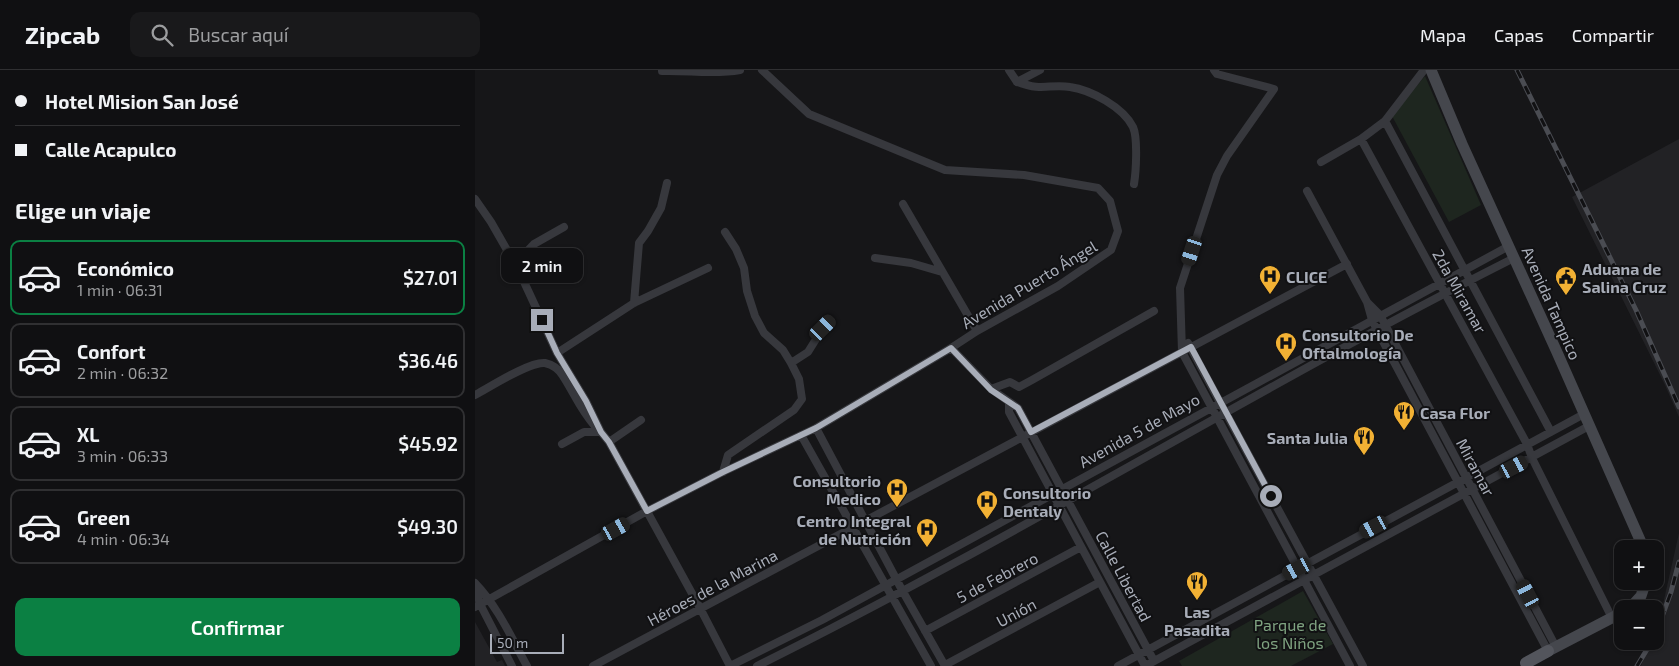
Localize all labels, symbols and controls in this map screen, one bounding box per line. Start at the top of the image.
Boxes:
search box [130,12,480,57]
text: Zipcab [25,20,100,49]
icon: search [148,21,176,49]
text: Buscar aquí [188,23,289,46]
text: Mapa [1420,24,1466,46]
text: Capas [1494,24,1544,46]
text: Compartir [1572,24,1654,46]
text: Hotel Mision San José [45,90,239,113]
text: Calle Acapulco [45,138,176,161]
text: Elige un viaje [15,197,151,223]
car [1180,234,1203,268]
street label: Avenida Puerto Ángel [958,236,1100,332]
street label: Avenida Tampico [1519,244,1585,362]
street label: 2da Miramar [1429,246,1491,337]
callout: 2 min [501,248,583,282]
icon: car [17,255,62,300]
text: 2 min [522,256,562,275]
text: Económico [77,257,174,280]
place label: Aduana de Salina Cruz [1582,259,1667,296]
hospital icon: CLICE [1258,264,1282,295]
public building icon: Aduana de Salina Cruz [1554,265,1578,296]
text: $27.01 [403,266,458,289]
place label: CLICE [1286,267,1327,286]
text: 1 min · 06:31 [77,280,163,299]
route end [531,309,553,331]
car [807,312,838,344]
place label: Consultorio De Oftalmología [1302,325,1414,362]
hospital icon: Consultorio De Oftalmología [1274,331,1298,362]
icon: car [17,338,62,383]
text: Confort [77,340,145,363]
text: $36.46 [398,349,458,372]
text: 2 min · 06:32 [77,363,168,382]
street label: Avenida 5 de Mayo [1075,389,1203,471]
restaurant icon: Casa Flor [1392,400,1416,431]
place label: Casa Flor [1420,403,1490,422]
icon: car [17,421,62,466]
text: XL [77,423,99,446]
restaurant icon: Santa Julia [1352,425,1376,456]
place label: Santa Julia [1267,428,1348,447]
text: $45.92 [398,432,458,455]
street label: Miramar [1453,435,1499,500]
text: 3 min · 06:33 [77,446,168,465]
car [1497,453,1530,481]
place label: Consultorio Medico [793,471,881,508]
hospital icon: Consultorio Medico [885,477,909,508]
place label: Consultorio Dentaly [1003,483,1091,521]
route start [1260,485,1282,507]
hospital icon: Consultorio Dentaly [975,489,999,520]
icon: car [17,504,62,549]
text: Green [77,506,130,529]
place label: Centro Integral de Nutrición [796,511,912,548]
car [1357,513,1390,541]
text: $49.30 [397,515,458,538]
car [599,515,632,543]
hospital icon: Centro Integral de Nutrición [915,517,939,548]
street label: Calle Libertad [1092,527,1156,625]
text: 4 min · 06:34 [77,529,170,548]
map controls [1614,540,1664,650]
button: + [1614,540,1664,590]
street label: Héroes de la Marina [644,545,780,629]
street label: 5 de Febrero [953,548,1041,606]
car [1280,555,1313,583]
restaurant icon: Las Pasadita [1185,570,1209,601]
car [1514,577,1541,611]
street label: Unión [993,594,1039,630]
button: Confirmar [15,598,460,656]
button: − [1614,600,1664,650]
place label: Las Pasadita [1164,602,1230,639]
park label: Parque de los Niños [1254,615,1326,652]
scale bar [490,631,564,654]
text: 50 m [497,634,528,651]

